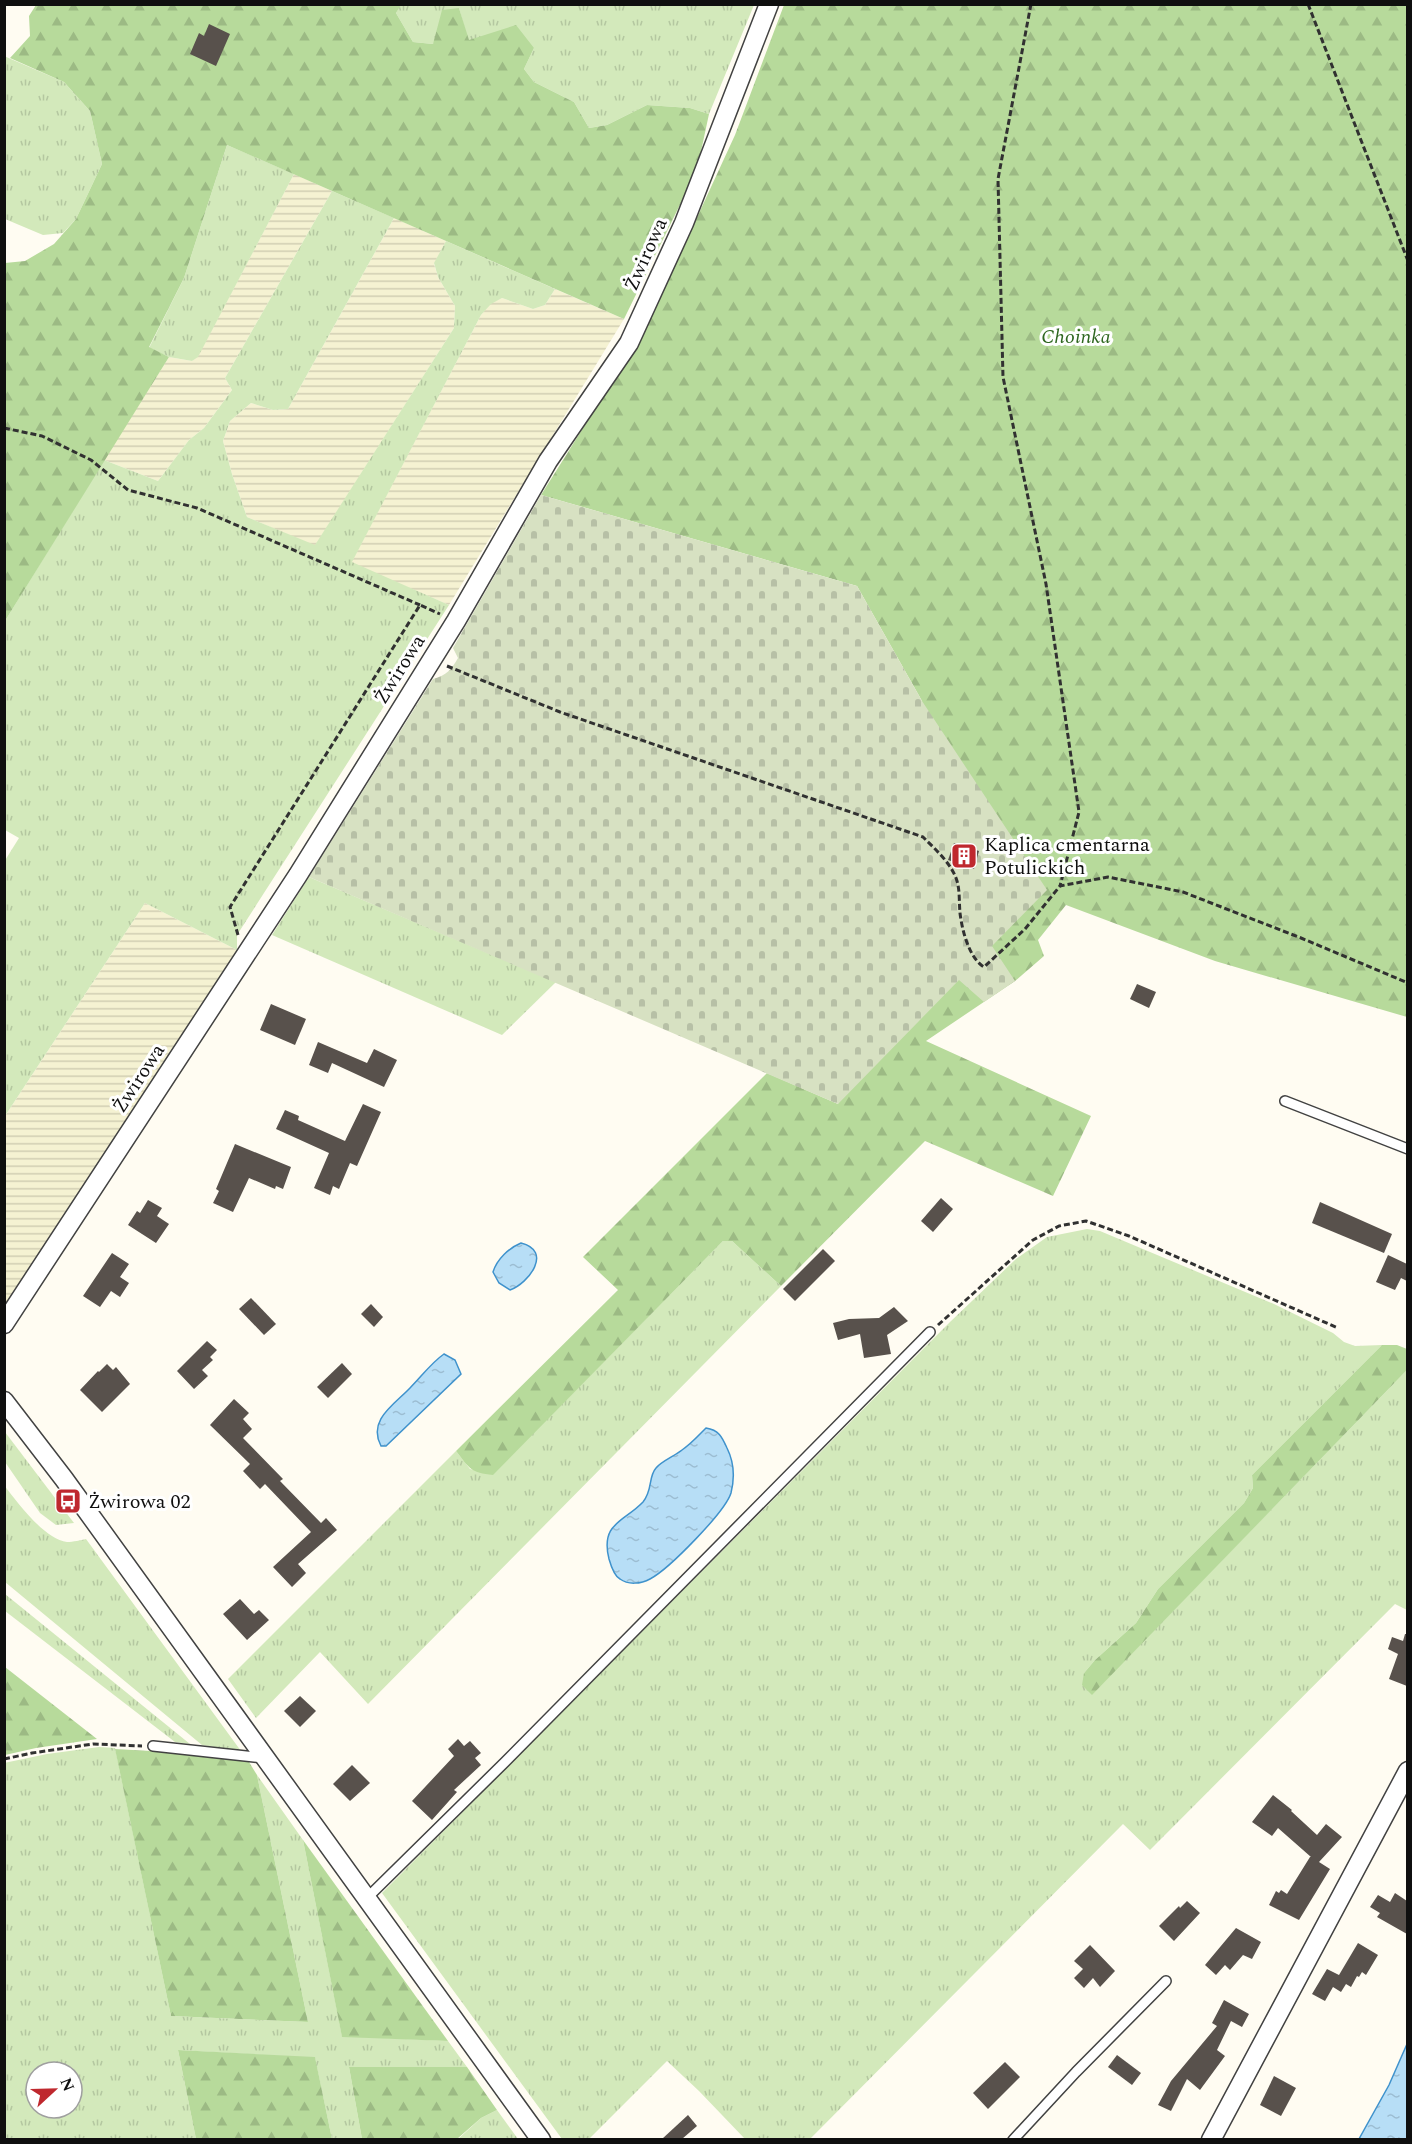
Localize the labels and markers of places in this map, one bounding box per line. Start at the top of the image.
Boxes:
place label: Kaplica cmentarna Potulickich [984,830,1150,883]
building icon: Kaplica cmentarna Potulickich [949,841,979,871]
bus stop icon: Żwirowa 02 [53,1486,83,1516]
place label: Żwirowa 02 [88,1487,190,1517]

